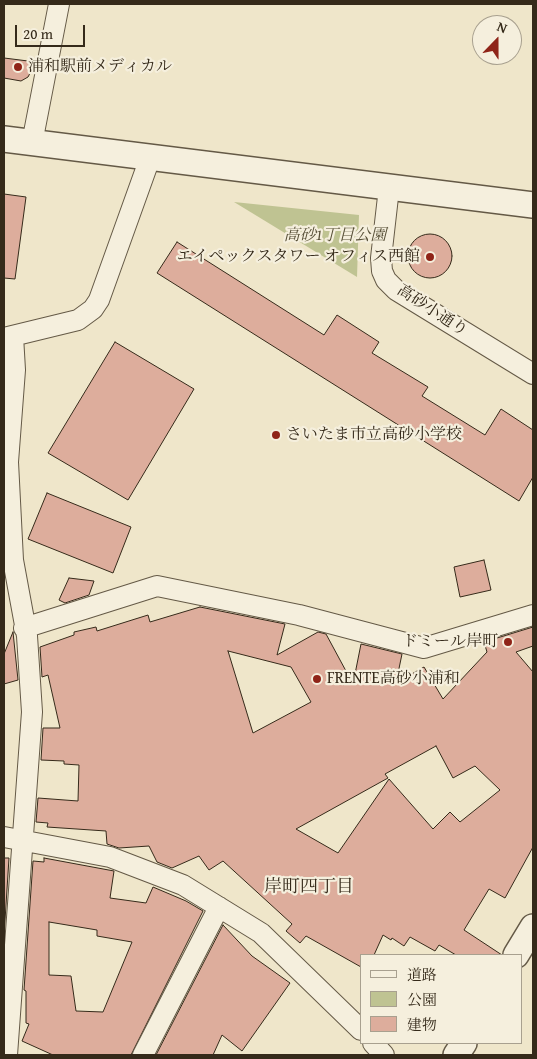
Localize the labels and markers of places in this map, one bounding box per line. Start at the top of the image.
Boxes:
place label: 浦和駅前メディカル [28,57,172,77]
marker: 浦和駅前メディカル [12,61,24,73]
place label: エイペックスタワー オフィス西館 [176,247,420,267]
marker: エイペックスタワー オフィス西館 [424,251,436,263]
place label: さいたま市立高砂小学校 [286,425,462,445]
marker: さいたま市立高砂小学校 [270,429,282,441]
place label: ドミール岸町 [402,632,498,652]
marker: ドミール岸町 [502,636,514,648]
place label: FRENTE高砂小浦和 [327,669,460,689]
marker: FRENTE高砂小浦和 [311,673,323,685]

